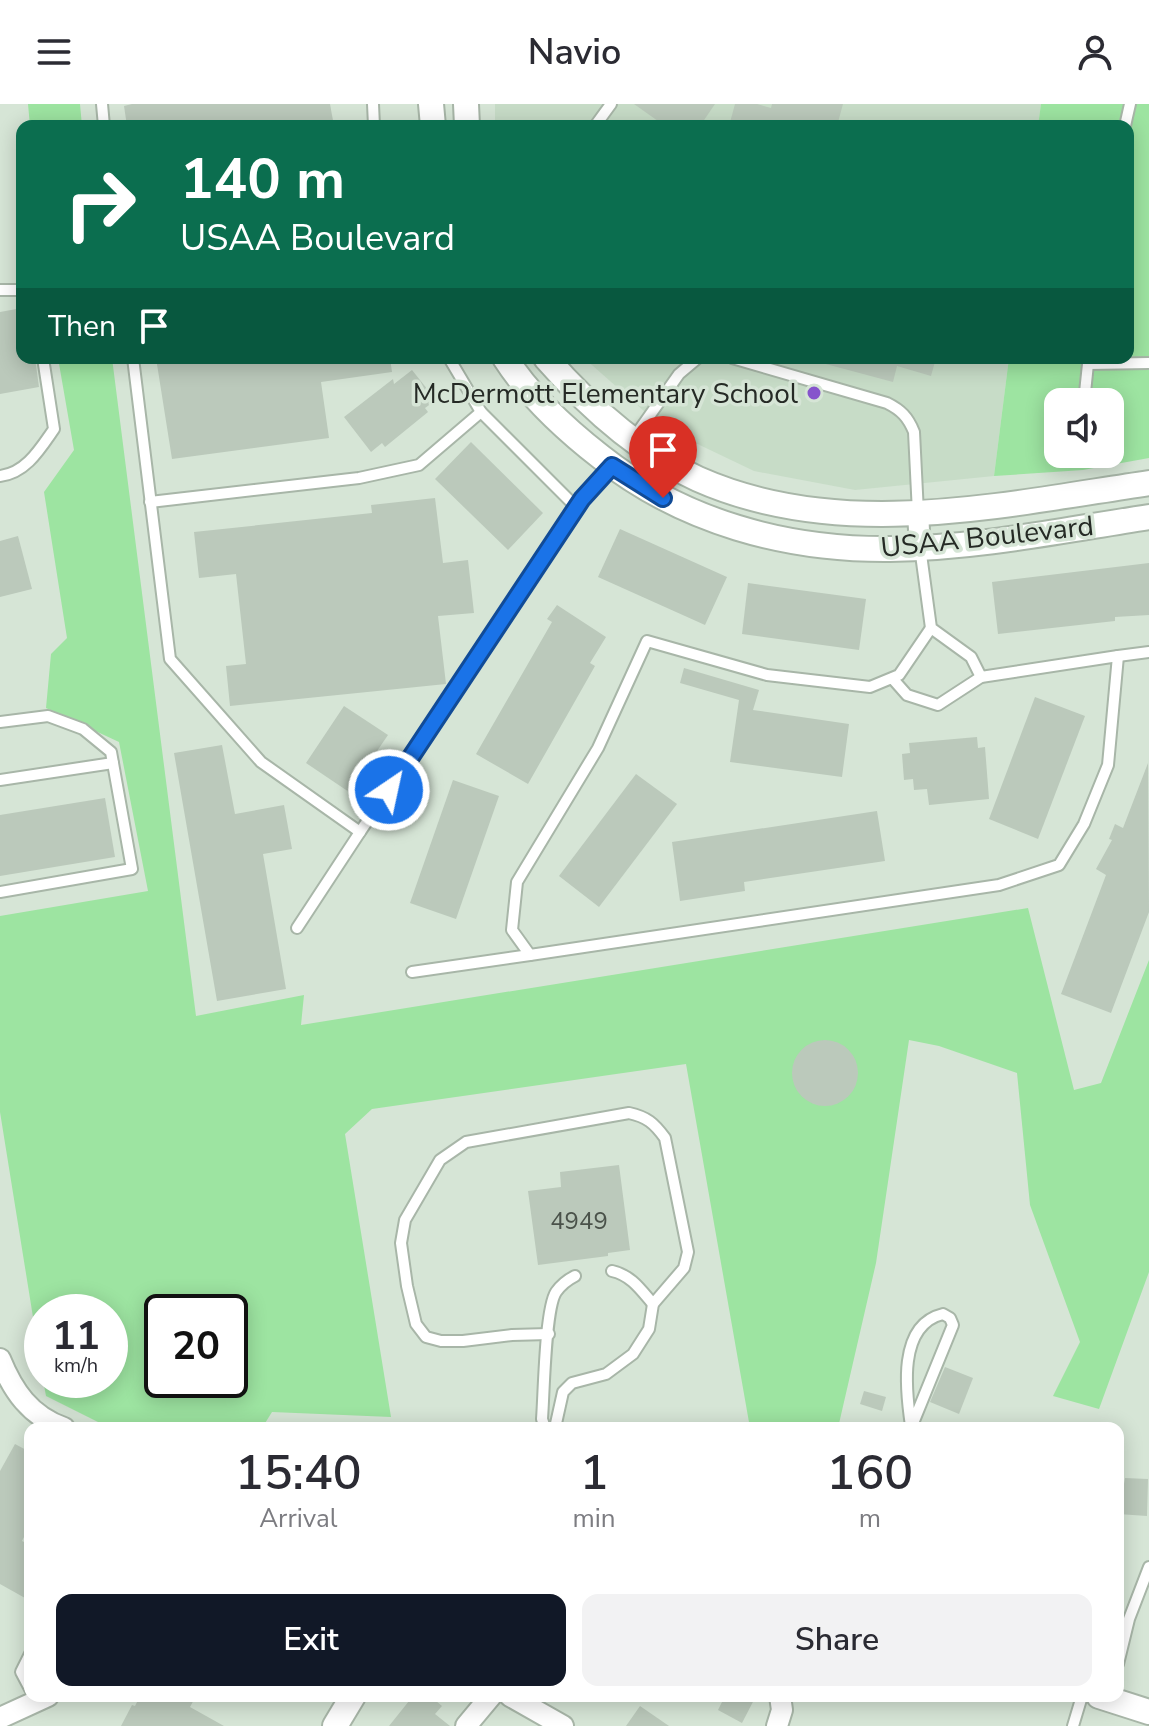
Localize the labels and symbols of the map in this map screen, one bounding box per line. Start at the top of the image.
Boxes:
place label: McDermott Elementary School [413,375,799,413]
marker: McDermott Elementary School [805,384,823,402]
pin [629,416,697,498]
street label: USAA Boulevard [879,507,1095,567]
position arrow [347,748,431,832]
house number: 4949 [550,1205,608,1237]
speed limit sign: 20 [144,1294,248,1398]

